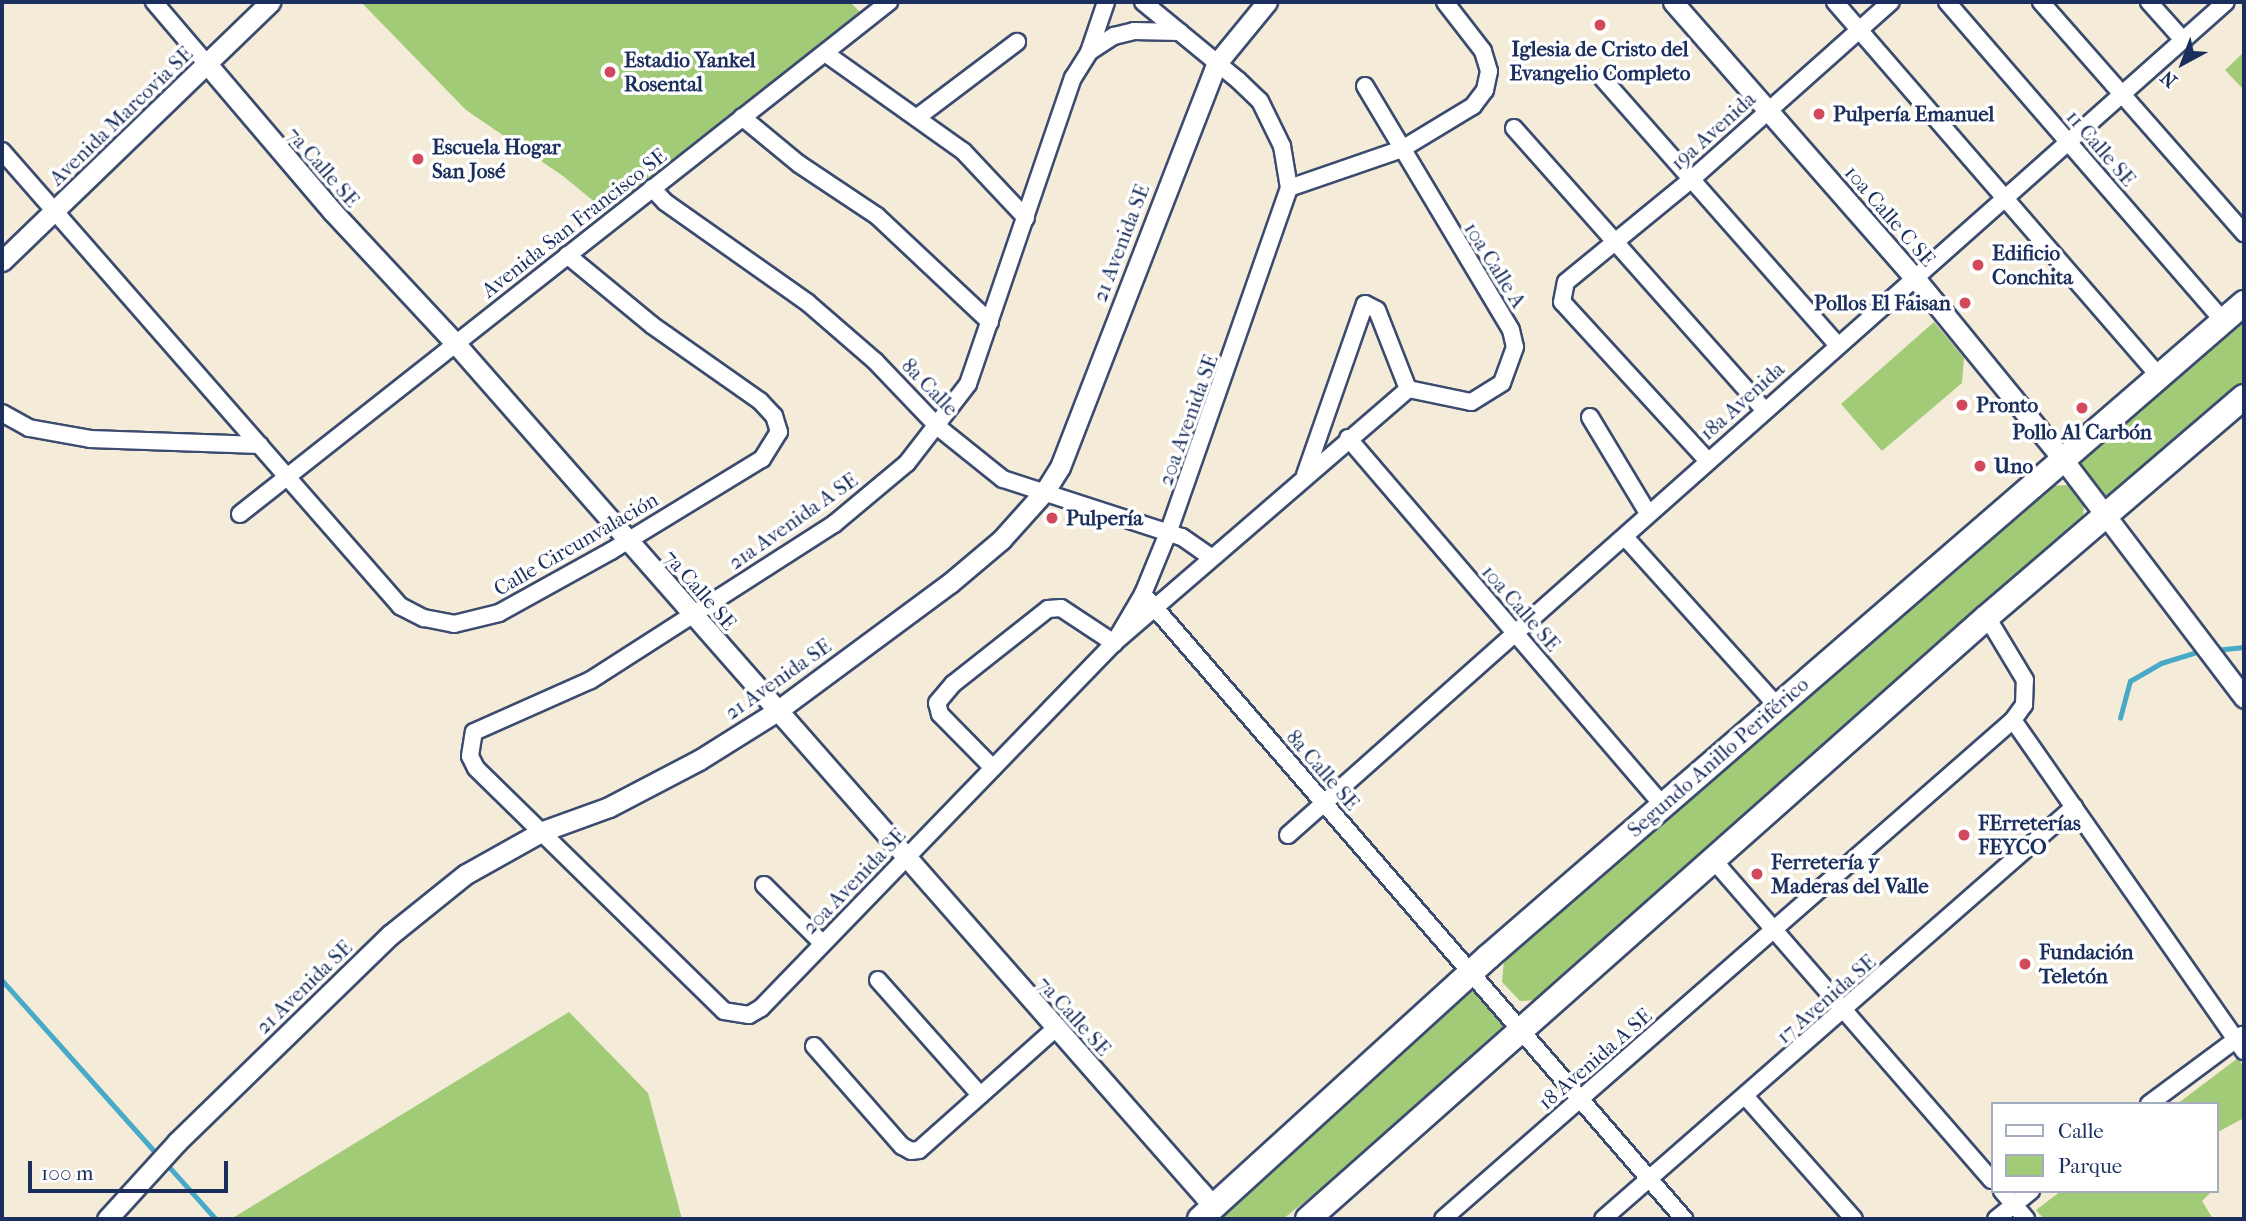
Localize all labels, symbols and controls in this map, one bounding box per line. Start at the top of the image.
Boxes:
marker: Iglesia de Cristo del Evangelio Completo [1592,17,1608,33]
north arrow [2148,28,2218,98]
place label: Iglesia de Cristo del Evangelio Completo [1510,36,1690,86]
street label: Avenida Marcovia SE [44,41,198,191]
place label: Estadio Yankel Rosental [624,47,756,97]
marker: Estadio Yankel Rosental [602,64,618,80]
text: N [2157,66,2182,92]
street label: 19a Avenida [1665,86,1761,176]
place label: Pulpería Emanuel [1833,101,1994,127]
street label: 11 Calle SE [2061,105,2141,191]
marker: Pulpería Emanuel [1811,106,1827,122]
street label: 7a Calle SE [281,122,365,212]
place label: Escuela Hogar San José [432,134,561,184]
street label: Avenida San Francisco SE [476,143,672,303]
marker: Escuela Hogar San José [410,151,426,167]
street label: 10a Calle C SE [1839,160,1941,272]
street label: 21 Avenida SE [1087,181,1155,305]
street label: 10a Calle A [1459,217,1531,313]
place label: Edificio Conchita [1992,240,2073,290]
marker: Edificio Conchita [1970,257,1986,273]
place label: Pollos El Faisan [1814,290,1951,316]
marker: Pollos El Faisan [1957,295,1973,311]
street label: 20a Avenida SE [1153,351,1223,489]
street label: 8a Calle [896,353,964,421]
street label: 18a Avenida [1694,356,1790,446]
place label: Pronto [1976,392,2038,418]
marker: Pronto [1954,397,1970,413]
marker: Pollo Al Carbón [2074,400,2090,416]
place label: Pollo Al Carbón [2012,419,2152,445]
place label: Uno [1994,453,2033,479]
marker: Uno [1972,458,1988,474]
street label: 21a Avenida A SE [724,467,862,575]
street label: Calle Circunvalación [489,487,663,601]
place label: Pulpería [1066,505,1143,531]
marker: Pulpería [1044,510,1060,526]
street label: 7a Calle SE [658,545,742,635]
street label: 10a Calle SE [1476,559,1566,657]
street label: 21 Avenida SE [720,633,836,725]
street label: Segundo Anillo Periférico [1622,672,1814,842]
street label: 8a Calle SE [1281,725,1365,815]
place label: FErreterías FEYCO [1978,810,2081,860]
street label: 20a Avenida SE [797,823,911,939]
marker: FErreterías FEYCO [1956,827,1972,843]
place label: Ferretería y Maderas del Valle [1771,849,1929,899]
marker: Ferretería y Maderas del Valle [1749,866,1765,882]
street label: 21 Avenida SE [251,935,357,1039]
place label: Fundación Teletón [2039,939,2133,989]
street label: 17 Avenida SE [1771,949,1881,1049]
marker: Fundación Teletón [2017,956,2033,972]
street label: 7a Calle SE [1032,971,1116,1061]
street label: 18 Avenida A SE [1533,1003,1657,1115]
legend [1990,1102,2218,1193]
text: Calle [2058,1119,2104,1143]
scale bar [32,1148,231,1192]
text: Parque [2058,1154,2122,1178]
text: 100 m [41,1161,94,1185]

